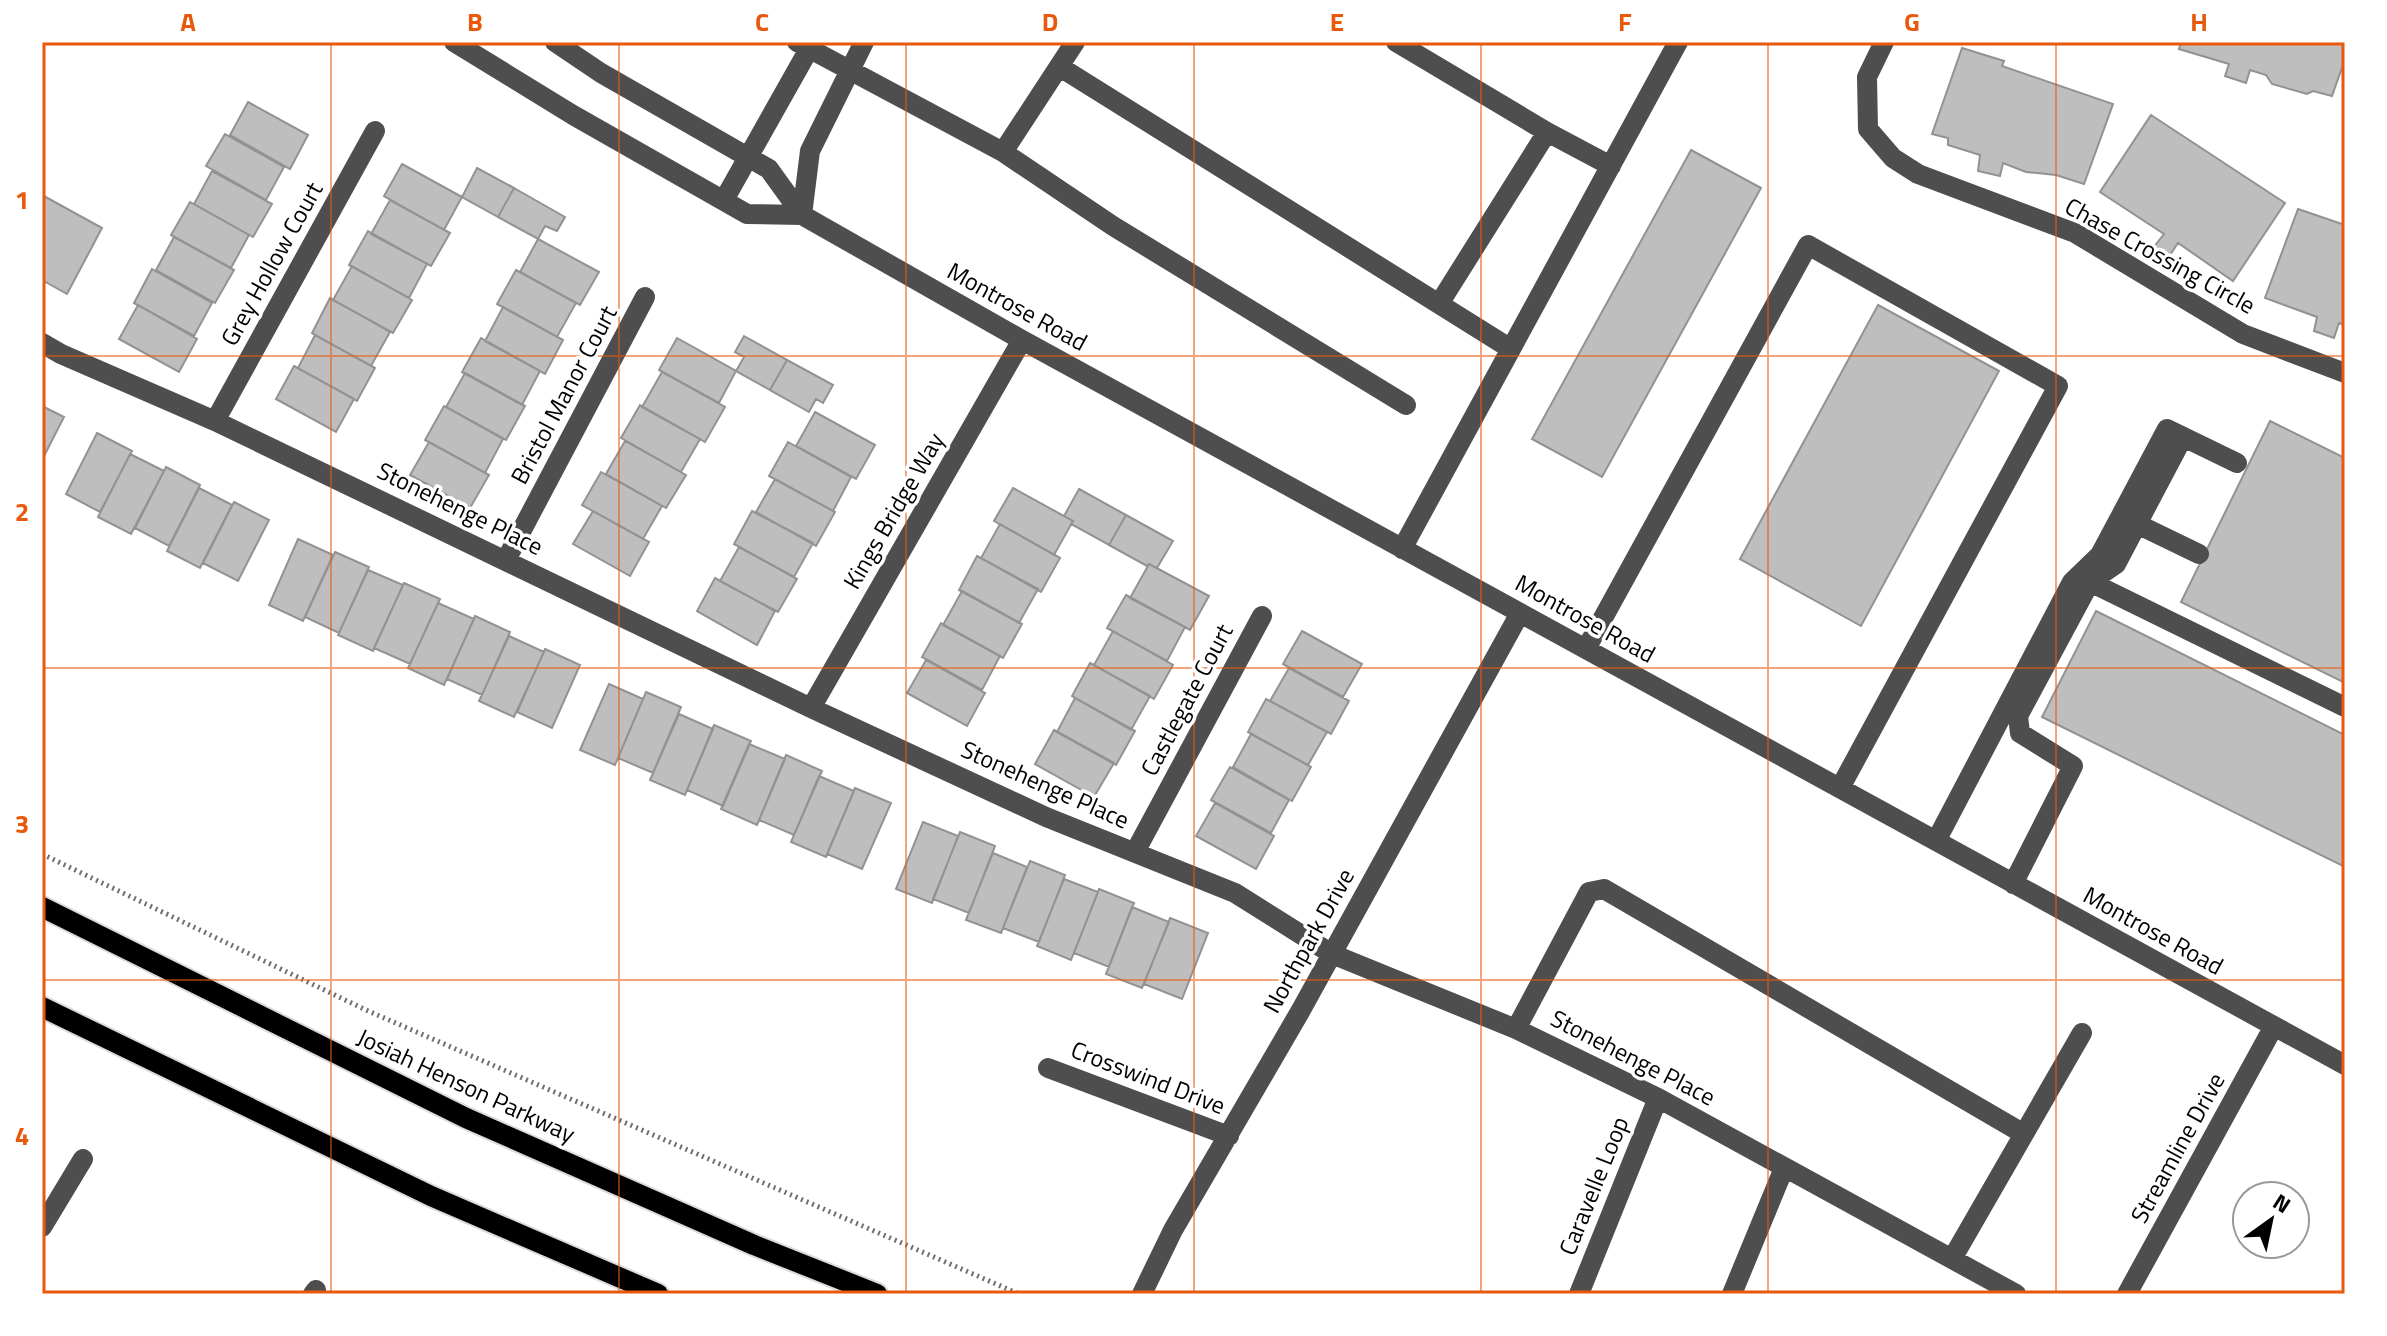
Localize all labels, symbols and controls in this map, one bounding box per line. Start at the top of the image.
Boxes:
text: A [180,2,196,41]
text: B [467,2,483,41]
text: C [755,2,769,41]
text: D [1042,2,1058,41]
text: E [1330,2,1344,41]
text: F [1618,2,1632,41]
text: G [1904,2,1920,41]
text: H [2190,2,2208,41]
street label: Grey Hollow Court [211,174,331,352]
text: 1 [15,180,29,219]
street label: Chase Crossing Circle [2059,188,2262,322]
street label: Montrose Road [941,253,1094,359]
street label: Bristol Manor Court [501,298,626,490]
street label: Kings Bridge Way [834,425,953,596]
street label: Stonehenge Place [371,452,550,564]
text: 2 [15,492,29,531]
street label: Montrose Road [1509,565,1662,671]
street label: Castlegate Court [1131,617,1242,782]
street label: Stonehenge Place [956,731,1135,837]
text: 3 [15,804,29,843]
street label: Northpark Drive [1253,862,1363,1019]
street label: Montrose Road [2077,877,2230,983]
street label: Stonehenge Place [1545,1000,1722,1114]
street label: Josiah Henson Parkway [352,1019,582,1152]
street label: Crosswind Drive [1066,1031,1231,1123]
street label: Streamline Drive [2121,1066,2233,1229]
street label: Caravelle Loop [1549,1111,1637,1260]
text: 4 [15,1116,29,1155]
north arrow [2231,1180,2311,1260]
text: N [2266,1185,2298,1222]

